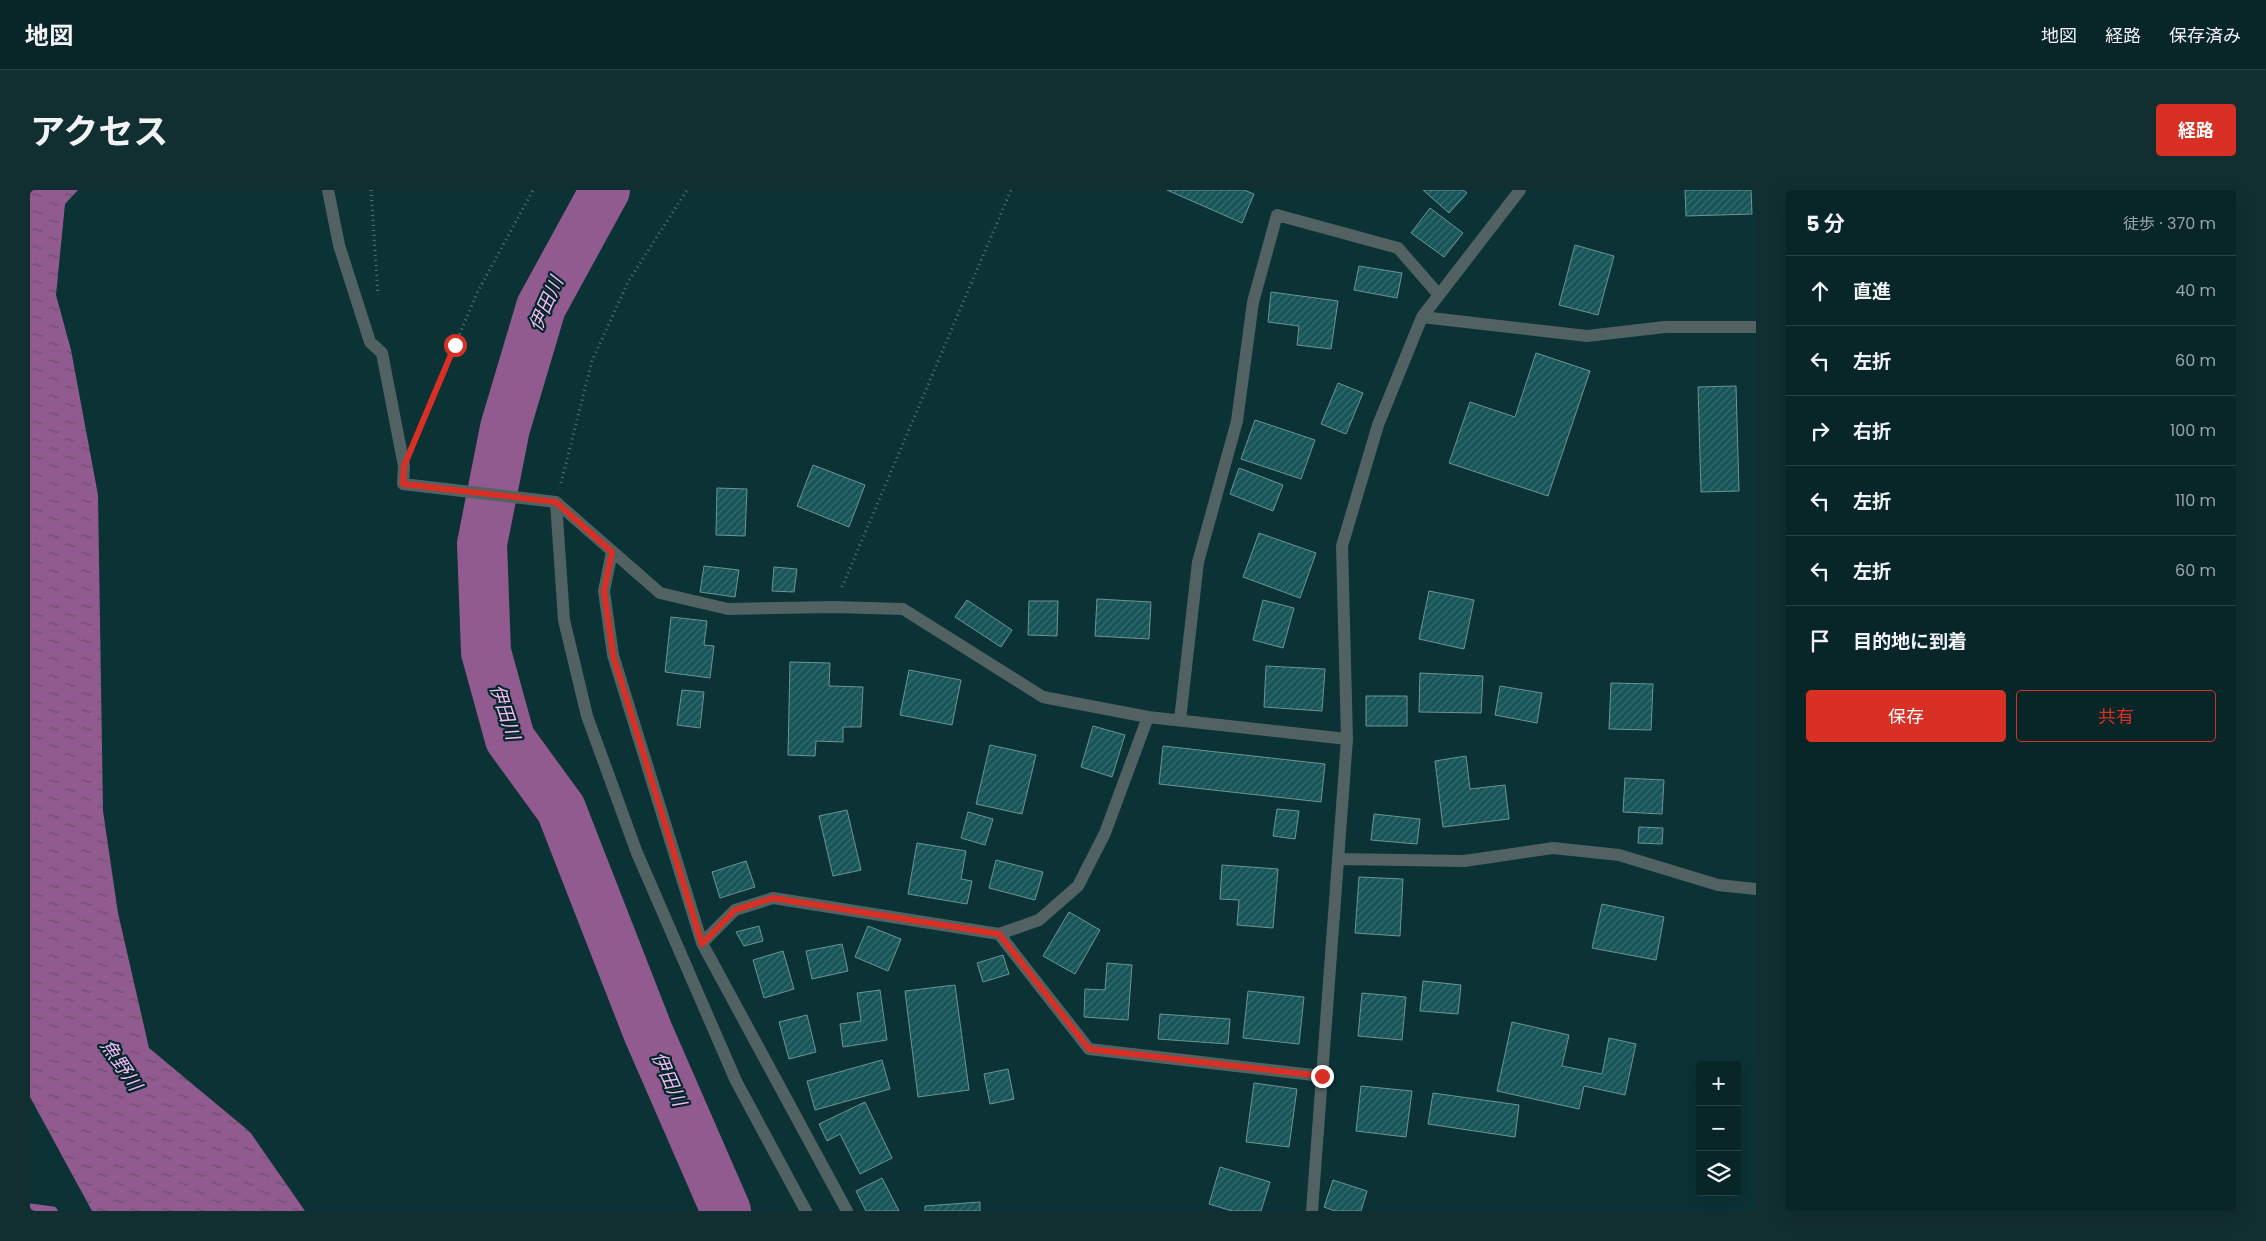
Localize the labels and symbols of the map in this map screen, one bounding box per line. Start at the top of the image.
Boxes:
water label: 伊田川 [522,271,571,336]
route start [444,334,467,357]
water label: 伊田川 [483,681,527,745]
water label: 魚野川 [94,1034,149,1098]
water label: 伊田川 [645,1047,694,1112]
route end [1311,1065,1334,1088]

